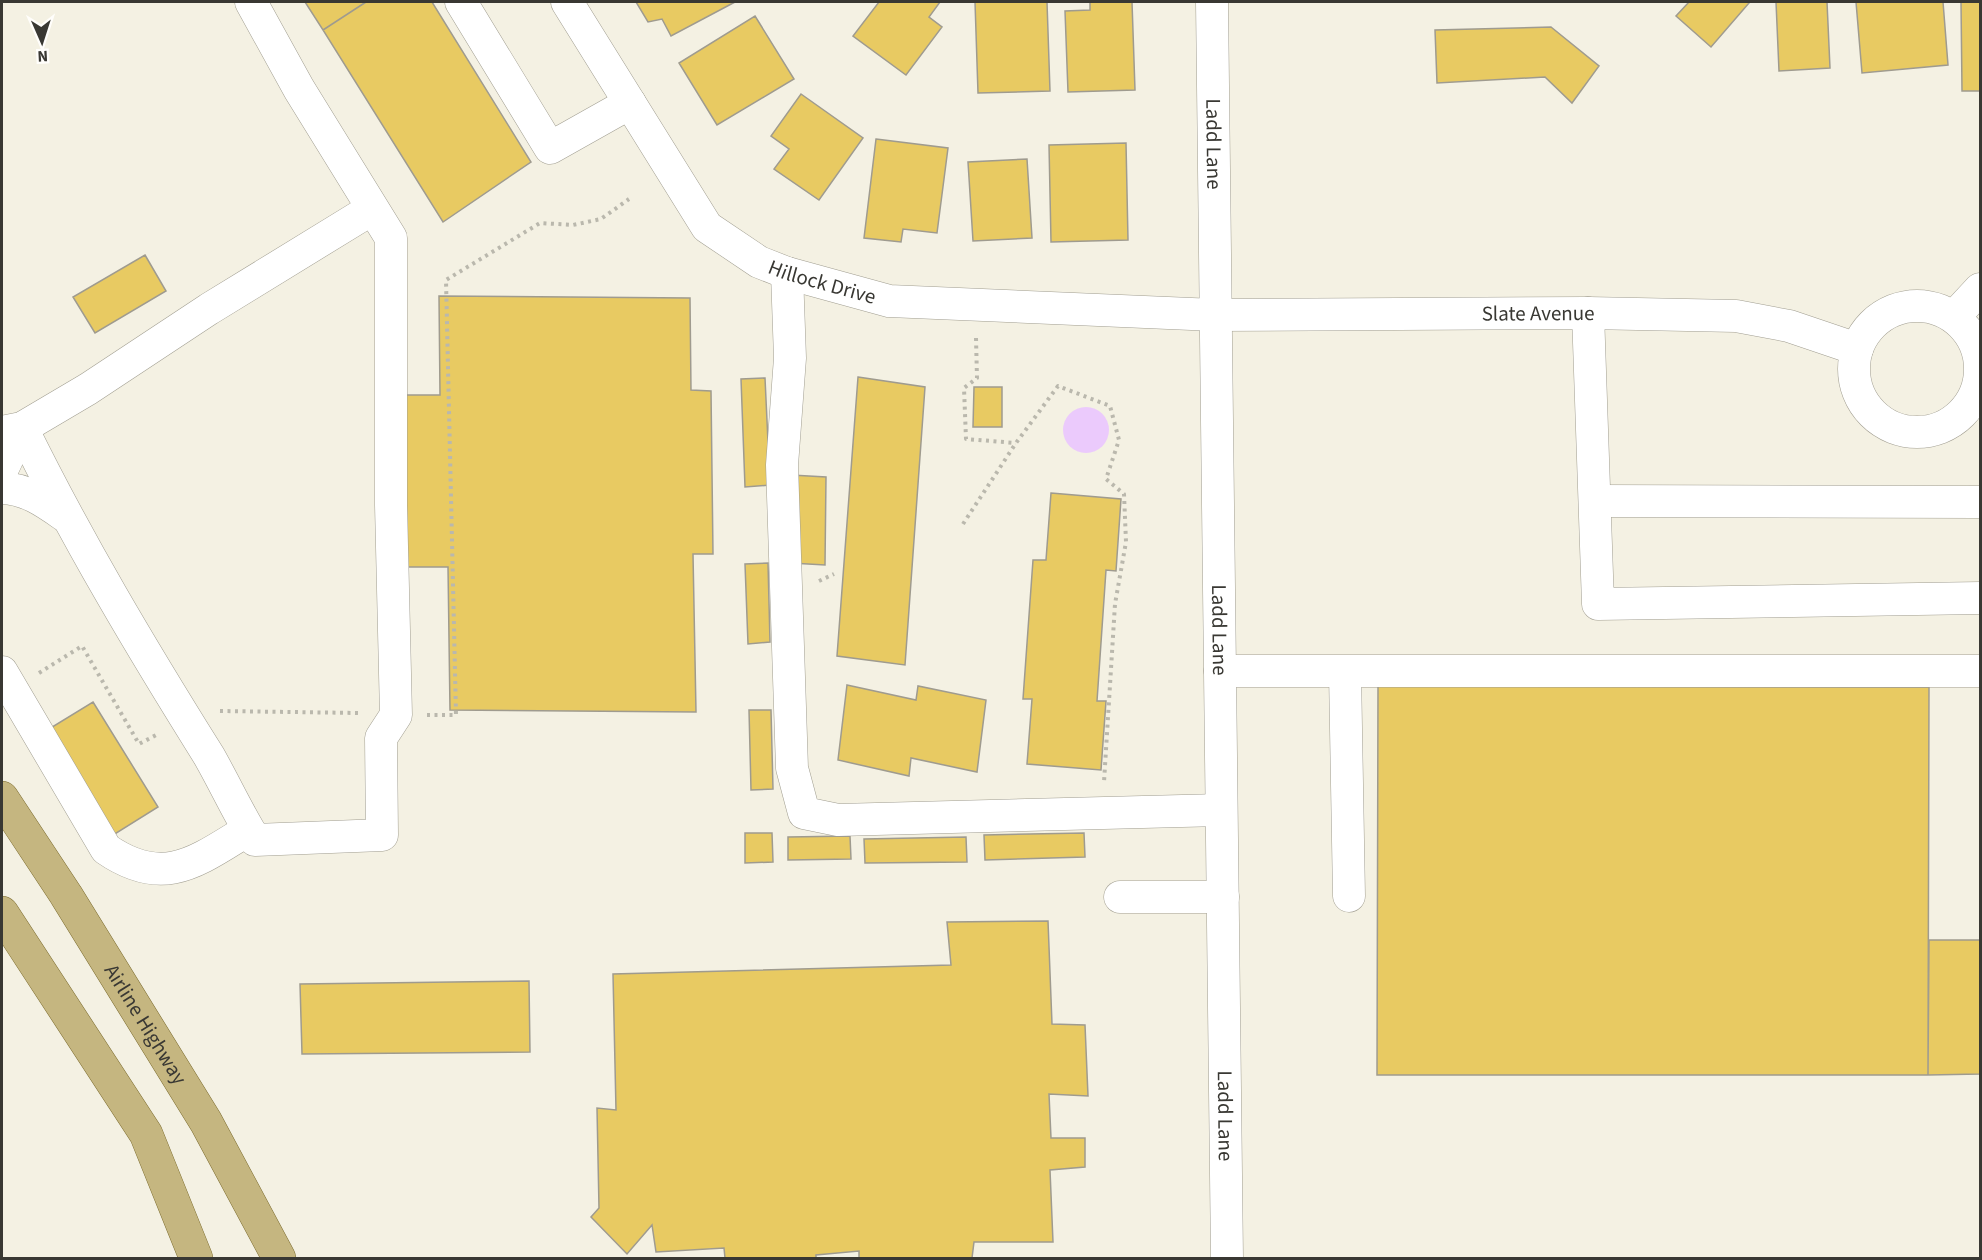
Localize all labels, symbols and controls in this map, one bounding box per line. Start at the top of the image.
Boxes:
north arrow [12,12,72,72]
text: N [37,45,49,67]
street label: Ladd Lane [1198,98,1229,190]
street label: Hillock Drive [764,252,879,312]
street label: Slate Avenue [1482,298,1595,329]
street label: Ladd Lane [1204,584,1235,676]
street label: Airline Highway [97,958,194,1090]
street label: Ladd Lane [1210,1070,1241,1162]

